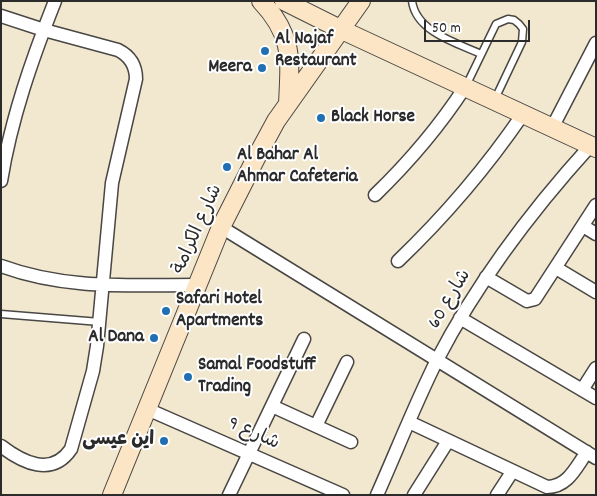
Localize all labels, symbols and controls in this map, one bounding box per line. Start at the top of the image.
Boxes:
scale bar [427,10,533,42]
text: 50 m [432,18,461,40]
place label: Al Najaf Restaurant [275,29,356,73]
marker: Al Najaf Restaurant [259,45,271,57]
place label: Meera [208,57,252,79]
marker: Meera [256,62,268,74]
place label: Black Horse [331,107,415,129]
marker: Black Horse [315,112,327,124]
place label: Al Bahar Al Ahmar Cafeteria [237,145,358,189]
marker: Al Bahar Al Ahmar Cafeteria [221,161,233,173]
street label: شارع الكرامة [169,182,229,278]
street label: شارع 60 [424,266,478,334]
place label: Safari Hotel Apartments [176,289,263,333]
marker: Safari Hotel Apartments [160,305,172,317]
place label: Al Dana [88,327,144,349]
marker: Al Dana [148,332,160,344]
place label: Samal Foodstuff Trading [198,355,316,399]
marker: Samal Foodstuff Trading [182,371,194,383]
street label: شارع 9 [224,414,282,456]
place label: اين عيسى [82,430,154,452]
marker: اين عيسى [158,435,170,447]

